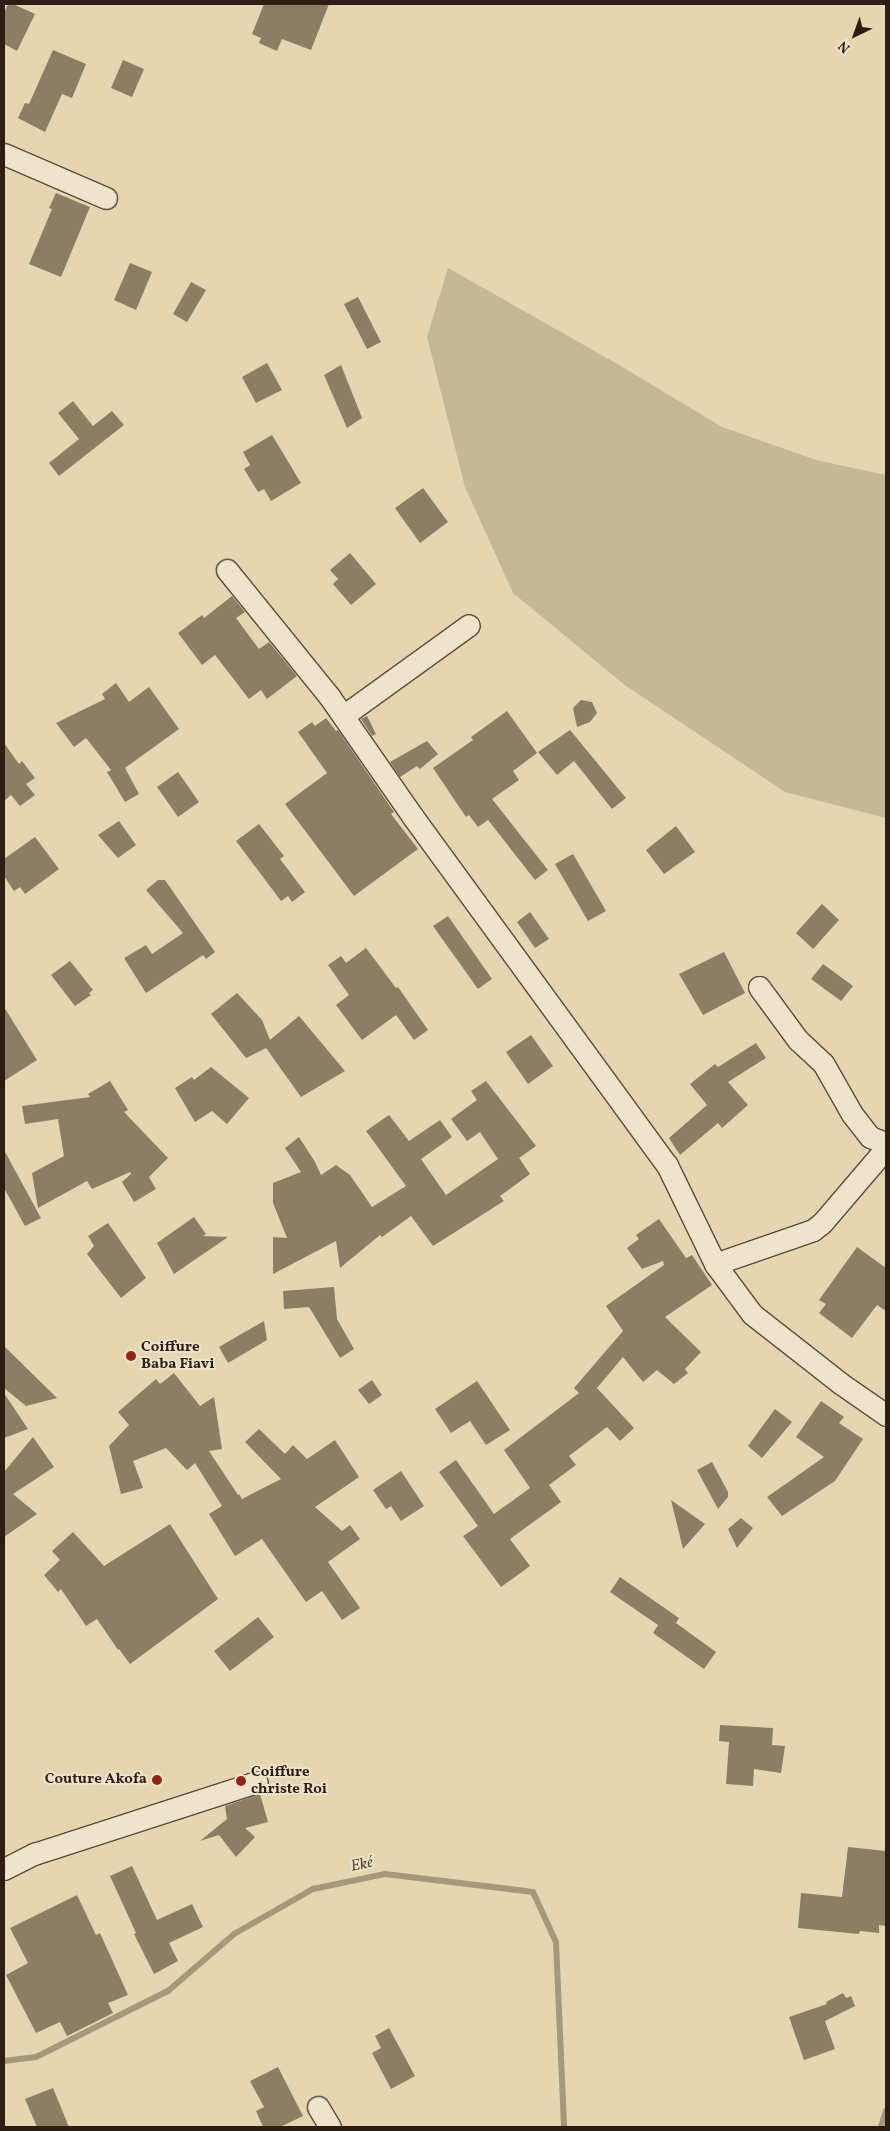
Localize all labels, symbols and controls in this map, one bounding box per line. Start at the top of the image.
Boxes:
north arrow [830,10,880,60]
text: N [834,36,855,57]
place label: Coiffure Baba Fiavi [141,1338,214,1373]
marker: Coiffure Baba Fiavi [125,1350,137,1362]
place label: Coiffure christe Roi [251,1763,327,1798]
place label: Couture Akofa [45,1771,147,1789]
marker: Couture Akofa [151,1774,163,1786]
marker: Coiffure christe Roi [235,1775,247,1787]
water label: Eké [349,1853,375,1877]

